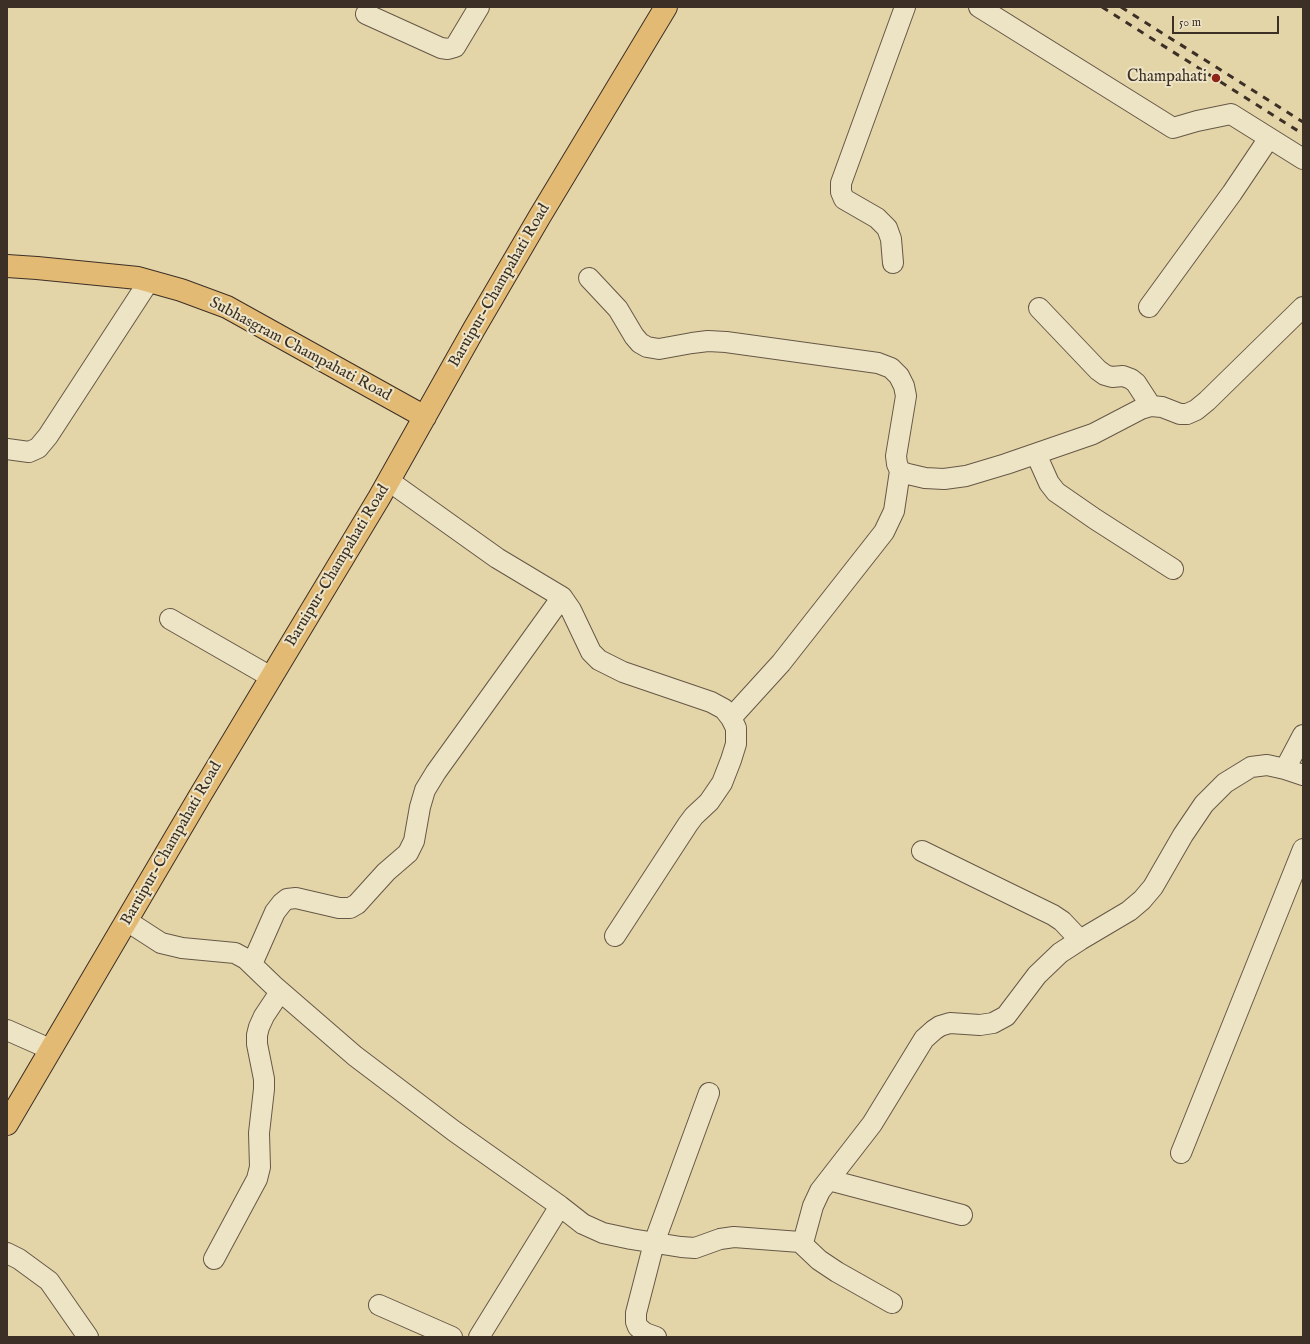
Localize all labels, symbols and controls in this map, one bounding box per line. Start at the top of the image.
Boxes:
scale bar [1174,8,1281,34]
text: 50 m [1179,15,1201,30]
place label: Champahati [1127,68,1207,88]
marker: Champahati [1210,72,1222,84]
street label: Baruipur-Champahati Road [445,201,555,371]
street label: Subhasgram Champahati Road [206,294,394,406]
street label: Baruipur-Champahati Road [282,481,394,651]
street label: Baruipur-Champahati Road [117,759,227,929]

